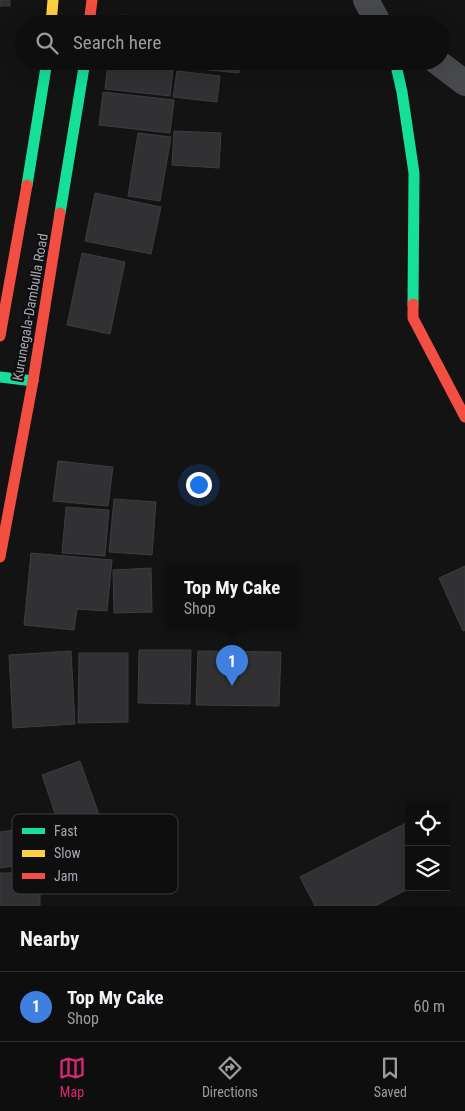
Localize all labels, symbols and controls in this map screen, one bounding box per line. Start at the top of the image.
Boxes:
search box [15,15,450,70]
icon: search [33,29,61,57]
text: Search here [73,31,161,54]
street label: Kurunegala-Dambulla Road [9,232,51,382]
your location [186,472,212,498]
popup [166,564,298,629]
text: Top My Cake [184,576,280,599]
text: Shop [184,599,216,618]
pin: 1 [216,645,248,686]
map controls [405,801,450,891]
button: locate [405,801,450,846]
legend [12,814,178,894]
text: Fast [54,823,78,839]
text: Slow [54,845,81,861]
button: layers [405,846,450,891]
text: Jam [54,868,78,884]
text: Nearby [20,927,79,951]
text: Top My Cake [67,986,164,1009]
text: 1 [32,997,40,1016]
text: 60 m [413,997,445,1016]
text: Shop [67,1009,99,1028]
tab: Map [58,1054,86,1100]
tab: Directions [202,1054,258,1100]
tab: Saved [374,1054,407,1100]

